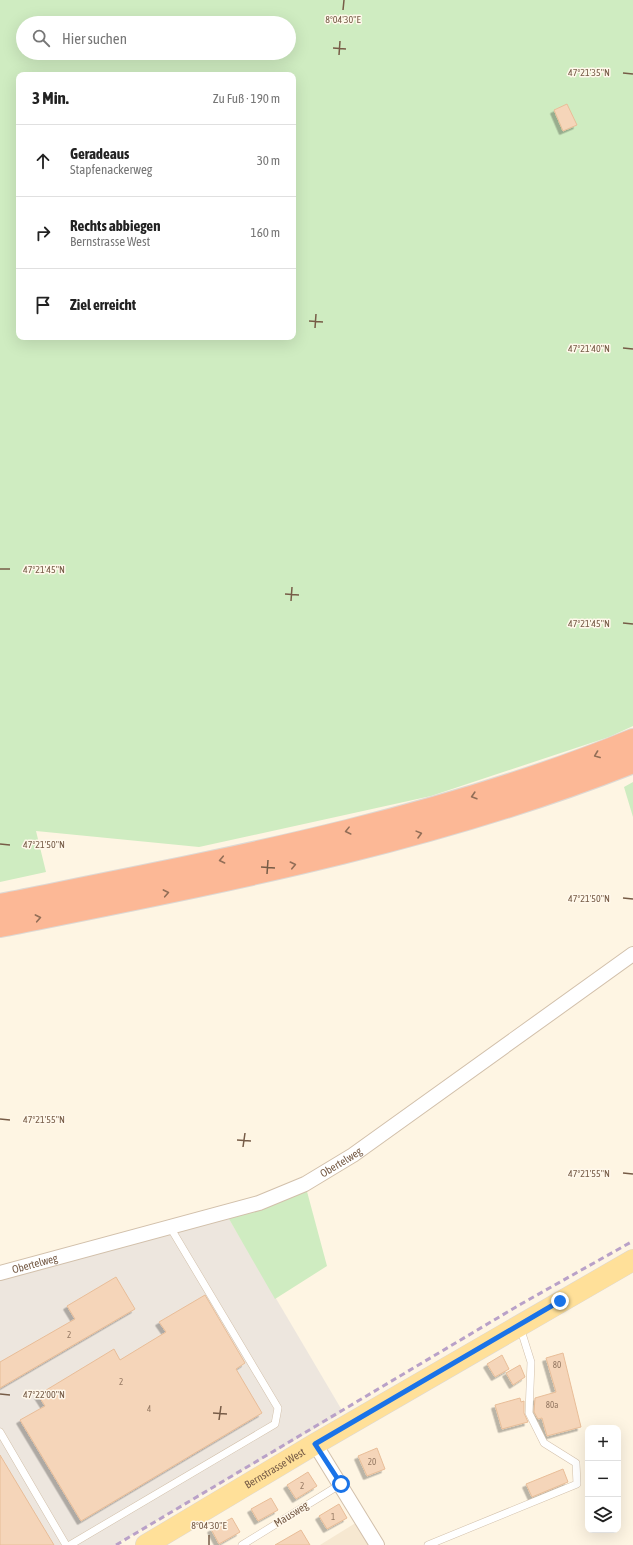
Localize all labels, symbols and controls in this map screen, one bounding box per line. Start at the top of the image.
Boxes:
text: 8°04'30"E [325,14,361,25]
search box [16,16,296,60]
icon: search [30,27,52,49]
text: Hier suchen [62,30,127,47]
text: 47°21'35"N [568,67,610,78]
text: 3 Min. [32,88,69,108]
text: Zu Fuß · 190 m [213,91,280,106]
text: Geradeaus [70,145,129,162]
icon: ahead [32,150,54,172]
text: 30 m [257,153,280,168]
text: Stapfenackerweg [70,162,152,177]
text: Rechts abbiegen [70,217,160,234]
icon: right [32,222,54,244]
text: 160 m [251,225,280,240]
text: Bernstrasse West [70,234,150,249]
icon: arrive [32,294,54,316]
text: Ziel erreicht [70,296,136,313]
text: 47°21'40"N [568,343,610,354]
text: 47°21'45"N [23,564,65,575]
text: 47°21'45"N [568,618,610,629]
one-way arrow [593,750,600,758]
one-way arrow [470,791,477,800]
one-way arrow [345,826,352,835]
one-way arrow [416,830,422,838]
text: 47°21'50"N [23,839,65,850]
one-way arrow [219,856,225,864]
one-way arrow [290,862,296,870]
one-way arrow [163,889,169,897]
text: 47°21'50"N [568,893,610,904]
one-way arrow [35,914,41,923]
text: 47°21'55"N [23,1114,65,1125]
street label: Obertelweg [318,1145,364,1180]
text: 47°21'55"N [568,1168,610,1179]
street label: Obertelweg [11,1252,59,1276]
route end [551,1292,569,1310]
house number: 2 [67,1330,71,1340]
house number: 80 [553,1360,561,1370]
house number: 2 [119,1377,123,1387]
text: 47°22'00"N [23,1389,65,1400]
house number: 80a [546,1400,558,1410]
house number: 4 [147,1404,151,1414]
map controls [585,1425,621,1533]
button: + [585,1425,621,1461]
street label: Bernstrasse West [242,1445,307,1491]
house number: 20 [368,1457,376,1467]
button: − [585,1461,621,1497]
route start [332,1475,350,1493]
house number: 2 [300,1481,304,1491]
button: layers [585,1497,621,1533]
street label: Mausweg [272,1499,310,1529]
house number: 1 [331,1512,335,1522]
text: 8°04'30"E [191,1520,227,1531]

